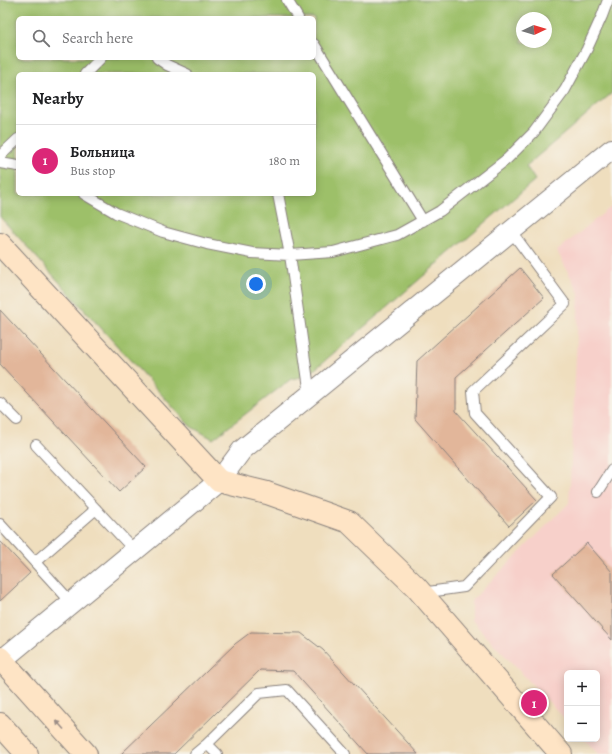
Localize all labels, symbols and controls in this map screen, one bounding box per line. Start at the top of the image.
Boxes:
north arrow [516,12,552,48]
search box [16,16,316,60]
icon: search [30,27,52,49]
text: Search here [62,28,133,48]
text: Nearby [32,87,83,110]
text: Больница [70,142,135,162]
text: 1 [43,152,47,169]
text: 180 m [269,152,300,169]
text: Bus stop [70,162,115,179]
your location [246,274,266,294]
map controls [564,670,600,742]
button: + [564,670,600,706]
pin: 1 [521,688,547,718]
button: − [564,706,600,742]
one-way arrow [55,720,65,730]

